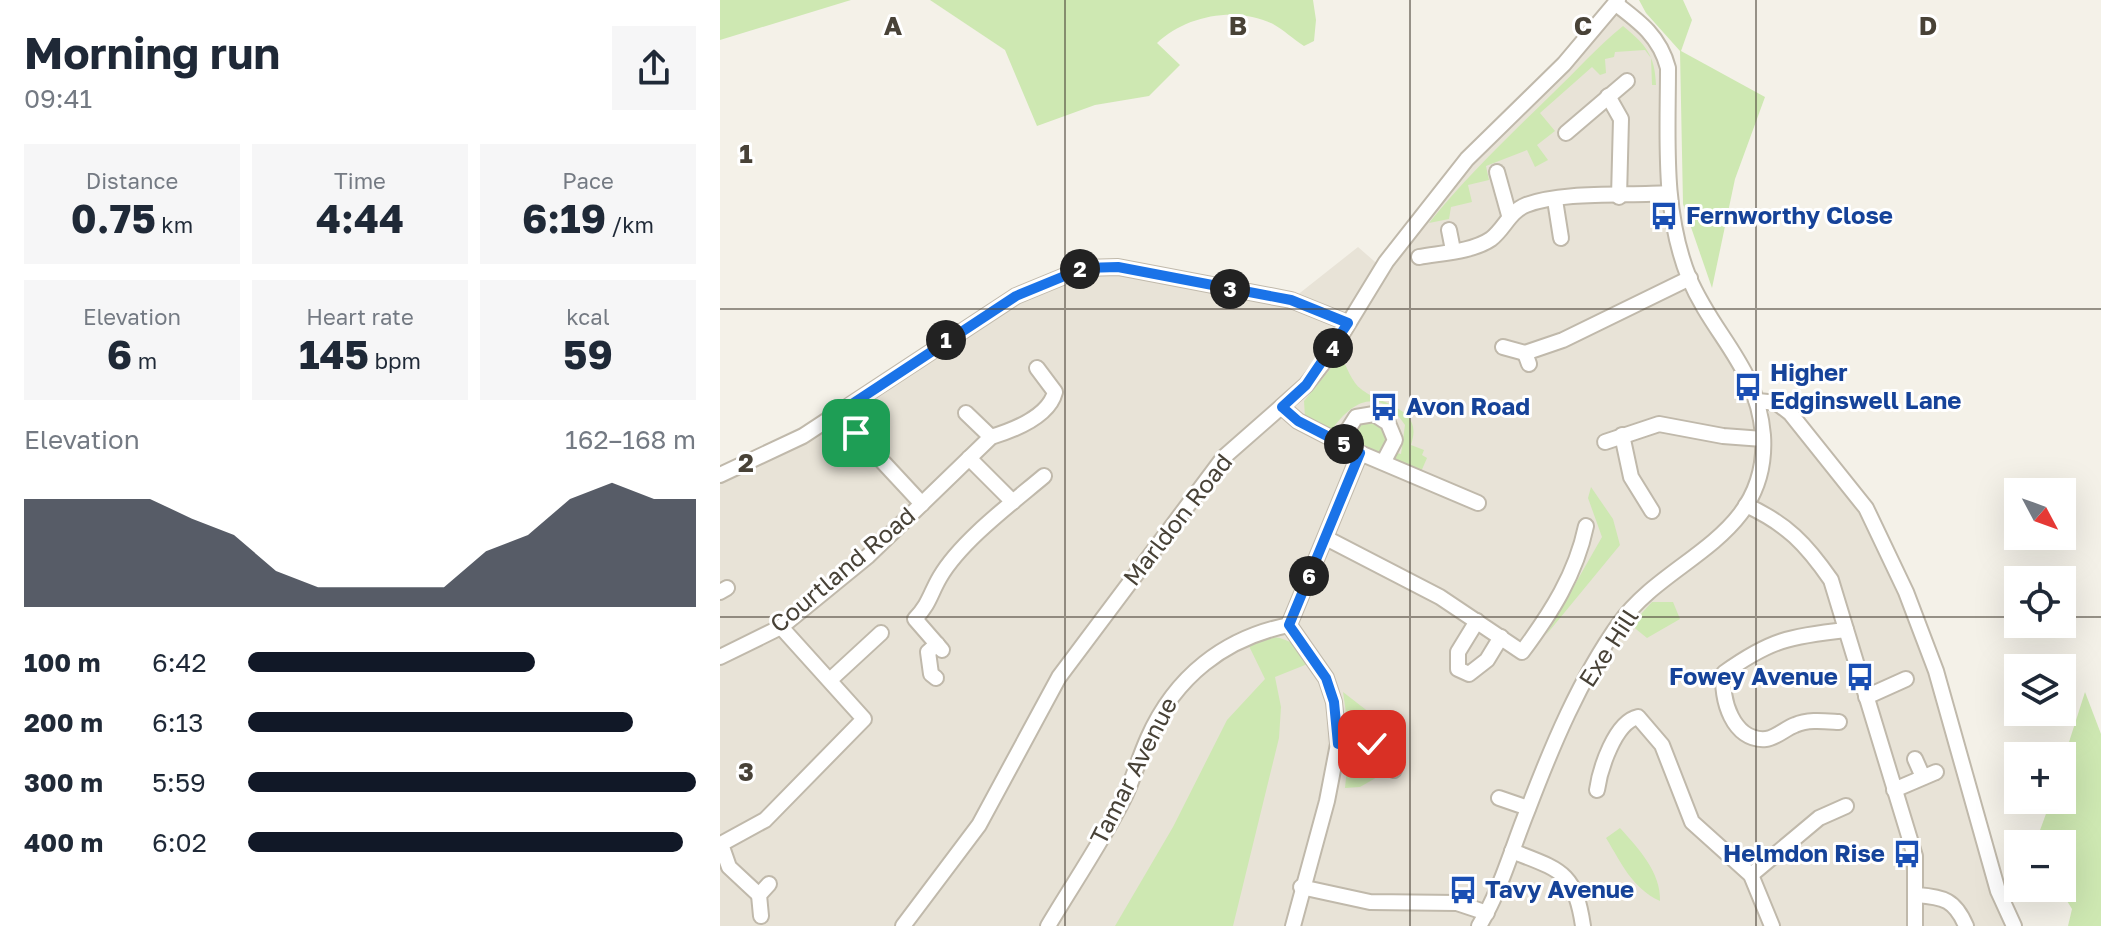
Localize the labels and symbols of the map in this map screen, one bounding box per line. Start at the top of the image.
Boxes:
text: A [884,10,903,41]
text: B [1229,10,1247,41]
text: C [1574,10,1592,41]
text: D [1919,10,1937,41]
text: 1 [739,138,753,169]
place label: Fernworthy Close [1686,200,1893,229]
bus stop icon: Fernworthy Close [1649,201,1679,231]
pin: 2 [1060,249,1100,289]
pin: 3 [1210,269,1250,309]
pin: 1 [926,320,966,360]
pin: 4 [1313,328,1353,368]
place label: Higher Edginswell Lane [1770,357,1961,414]
bus stop icon: Higher Edginswell Lane [1733,372,1763,402]
place label: Avon Road [1406,391,1530,420]
bus stop icon: Avon Road [1369,392,1399,422]
pin [822,399,890,467]
pin: 5 [1324,424,1364,464]
text: 2 [738,447,754,478]
street label: Marldon Road [1116,447,1237,591]
north arrow [2004,478,2076,550]
street label: Courtland Road [764,500,920,638]
pin: 6 [1289,556,1329,596]
street label: Exe Hill [1572,603,1644,692]
place label: Fowey Avenue [1669,661,1838,690]
bus stop icon: Fowey Avenue [1845,662,1875,692]
street label: Tamar Avenue [1083,692,1182,849]
pin [1338,710,1406,778]
text: 3 [738,756,754,787]
place label: Helmdon Rise [1723,838,1885,867]
bus stop icon: Helmdon Rise [1892,839,1922,869]
place label: Tavy Avenue [1485,874,1634,903]
bus stop icon: Tavy Avenue [1448,875,1478,905]

